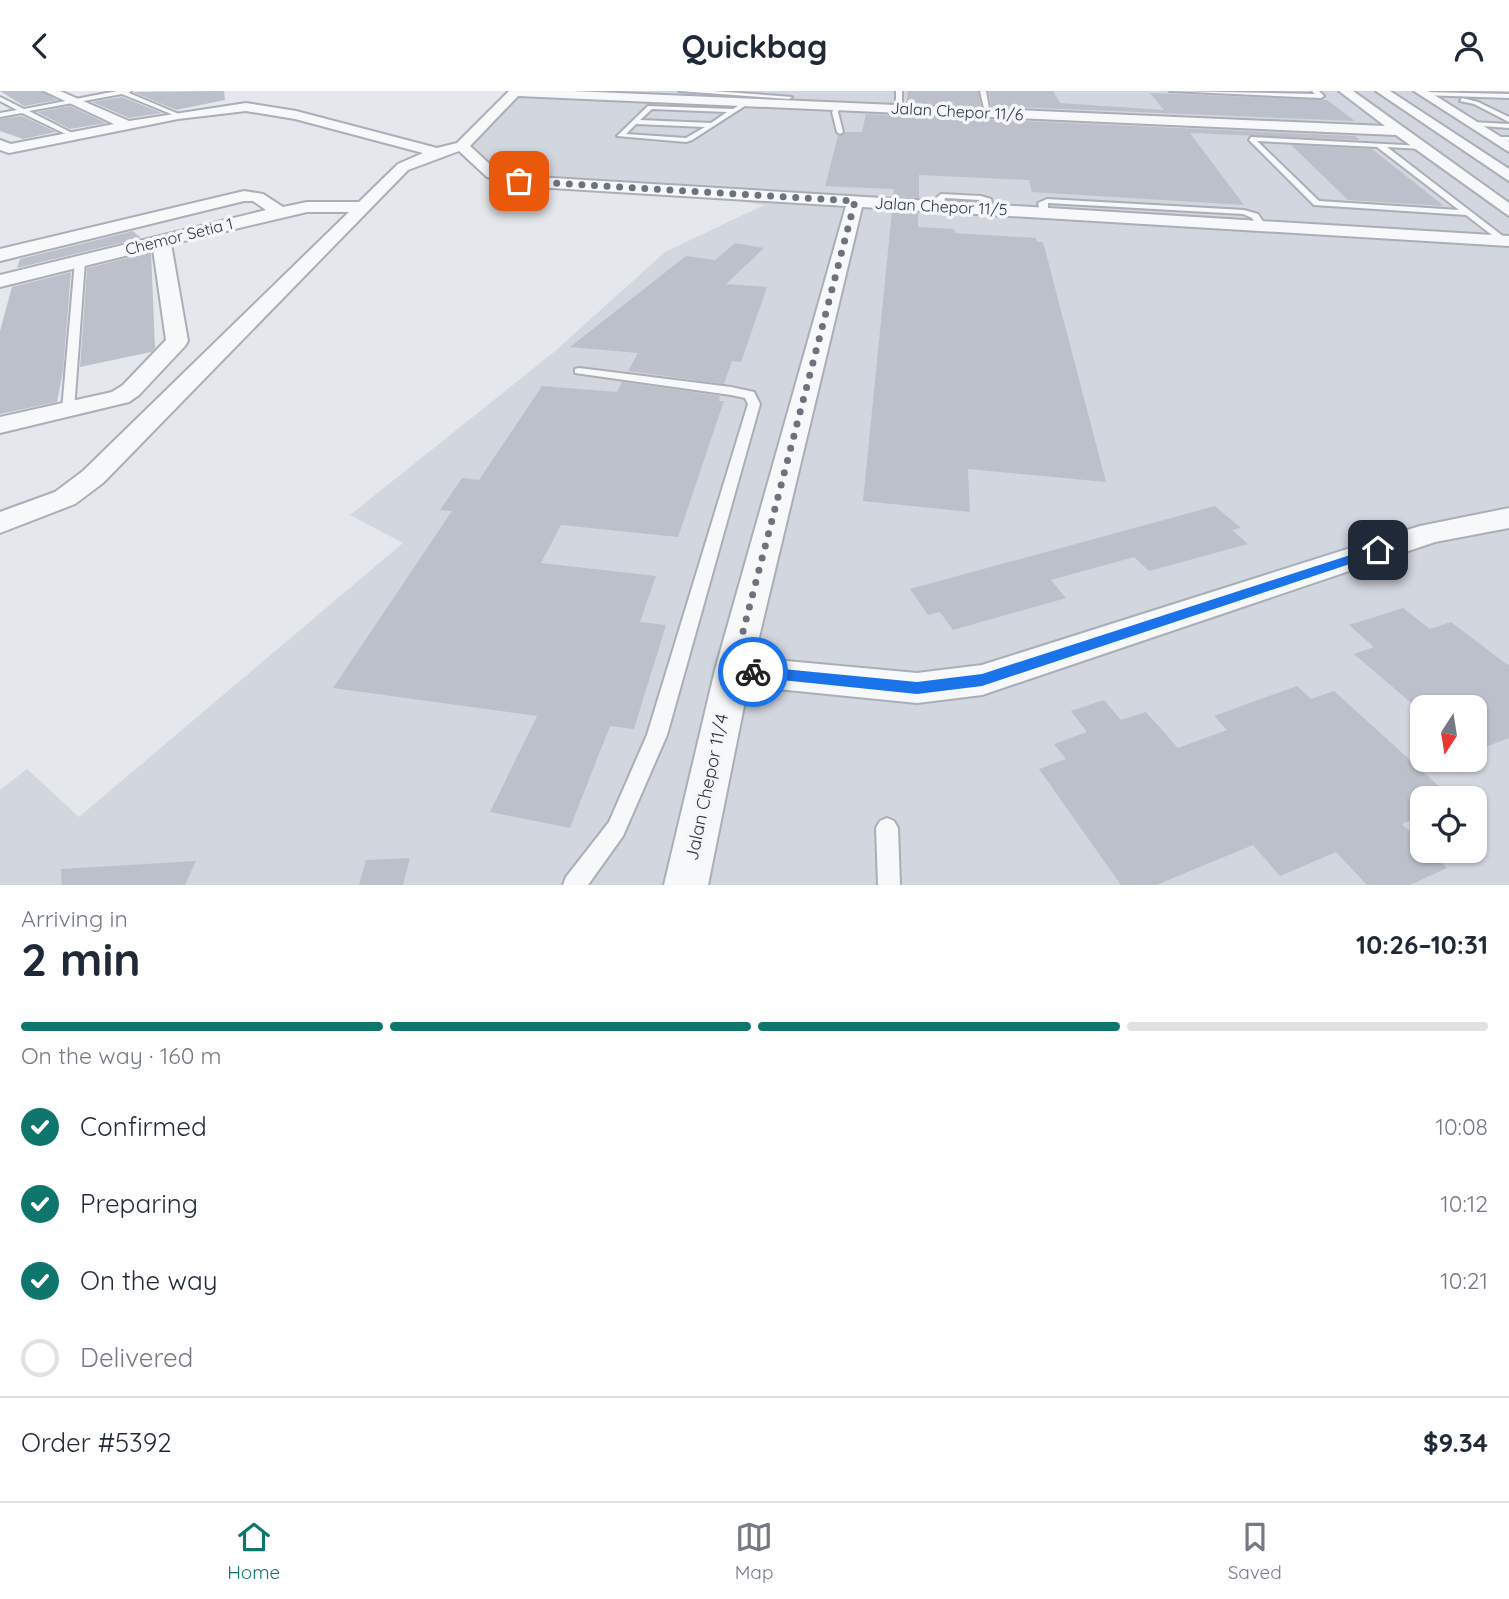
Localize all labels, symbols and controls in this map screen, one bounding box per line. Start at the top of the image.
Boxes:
text: Quickbag [682,26,827,66]
icon: back [21,27,59,65]
icon: person [1450,27,1488,65]
street label: Jalan Chepor 11/6 [890,98,1024,124]
pin [489,151,549,211]
icon: bag [500,162,538,200]
street label: Jalan Chepor 11/5 [874,193,1008,219]
street label: Chemor Setia 1 [123,213,235,259]
pin [1348,520,1408,580]
icon: home [1359,531,1397,569]
courier [718,637,788,707]
icon: bike [734,653,772,691]
north arrow [1410,695,1488,772]
map controls [1410,695,1487,863]
street label: Jalan Chepor 11/4 [680,711,733,862]
button: locate [1410,786,1487,863]
text: Arriving in [21,904,128,933]
text: 10:26–10:31 [1356,928,1488,961]
text: 2 min [21,930,141,988]
text: On the way · 160 m [21,1041,222,1070]
icon: check [21,1108,59,1146]
text: Confirmed [80,1110,207,1143]
text: 10:08 [1435,1112,1488,1141]
icon: check [21,1185,59,1223]
text: Preparing [80,1187,198,1220]
text: 10:12 [1440,1189,1488,1218]
icon: check [21,1262,59,1300]
text: On the way [80,1264,218,1297]
text: 10:21 [1440,1266,1488,1295]
text: Delivered [80,1341,193,1374]
text: Order #5392 [21,1426,172,1459]
text: $9.34 [1423,1426,1488,1459]
tab: Home [227,1518,280,1584]
tab: Map [735,1518,773,1584]
tab: Saved [1228,1518,1282,1584]

